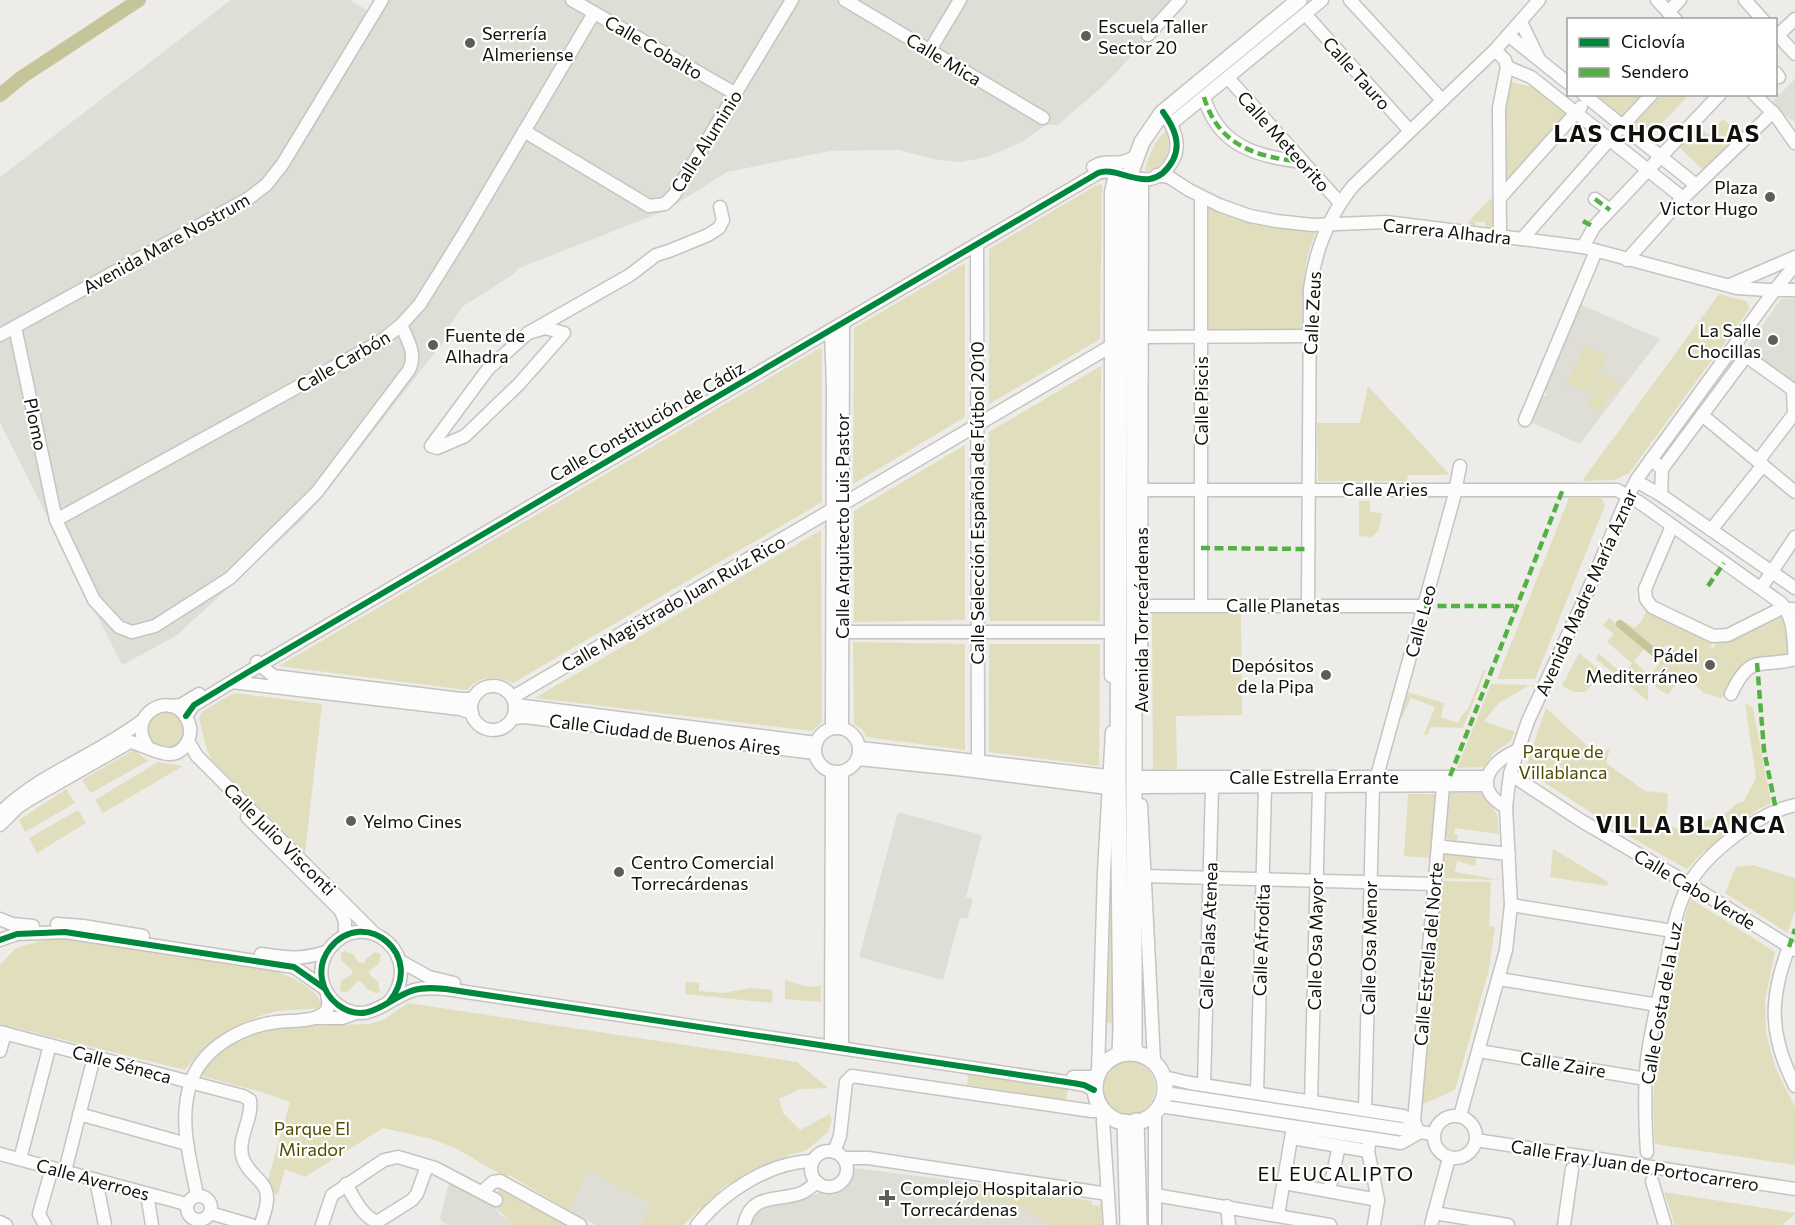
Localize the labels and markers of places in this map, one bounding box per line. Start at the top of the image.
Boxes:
place label: Escuela Taller Sector 20 [1098,15,1208,58]
place label: Serrería Almeriense [482,22,574,65]
marker: Escuela Taller Sector 20 [1079,29,1093,43]
marker: Serrería Almeriense [463,36,477,50]
place label: Plaza Victor Hugo [1660,176,1758,219]
marker: Plaza Victor Hugo [1763,190,1777,204]
place label: La Salle Chocillas [1687,319,1761,362]
place label: Fuente de Alhadra [445,324,525,367]
marker: La Salle Chocillas [1766,333,1780,347]
marker: Fuente de Alhadra [426,338,440,352]
place label: Pádel Mediterráneo [1585,644,1698,687]
place label: Depósitos de la Pipa [1231,654,1314,697]
marker: Pádel Mediterráneo [1703,658,1717,672]
marker: Depósitos de la Pipa [1319,668,1333,682]
place label: Yelmo Cines [363,810,462,832]
marker: Yelmo Cines [344,814,358,828]
place label: Centro Comercial Torrecárdenas [631,851,774,894]
marker: Centro Comercial Torrecárdenas [612,865,626,879]
place label: Complejo Hospitalario Torrecárdenas [900,1177,1083,1220]
marker: Complejo Hospitalario Torrecárdenas [878,1189,896,1207]

